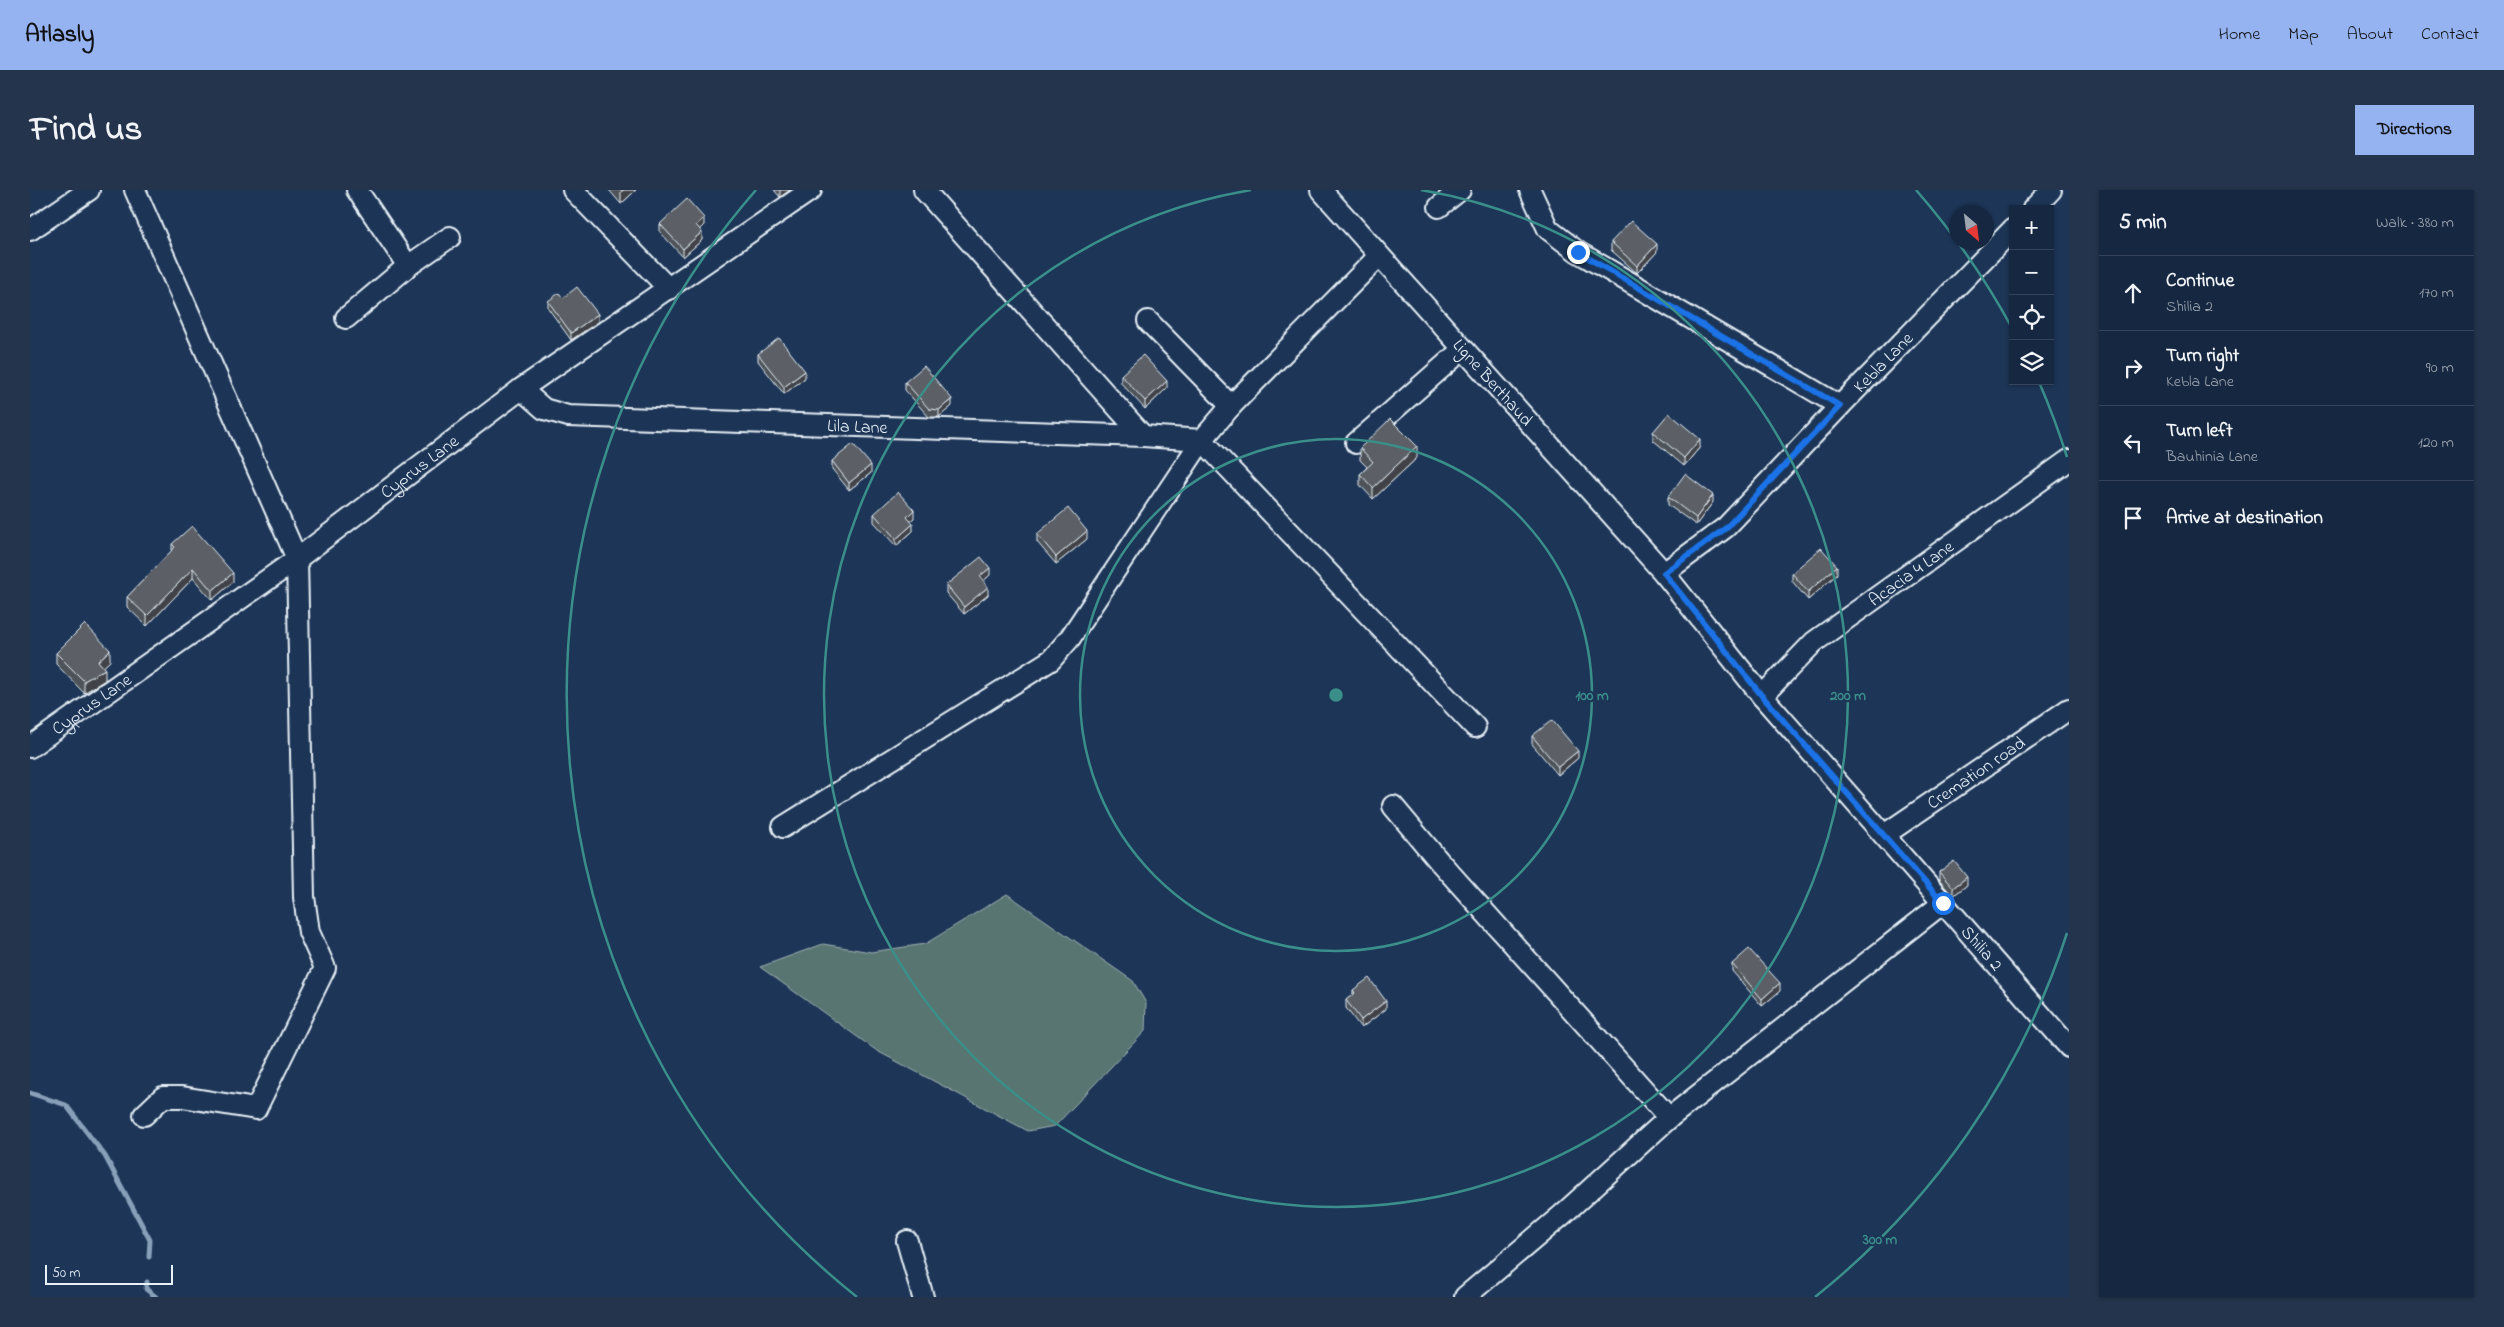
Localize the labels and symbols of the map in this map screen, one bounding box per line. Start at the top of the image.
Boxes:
north arrow [1949,205,1994,250]
route end [1567,241,1590,264]
street label: Kebla Lane [1848,326,1921,400]
street label: Ligne Berthaud [1445,334,1538,433]
street label: Lila Lane [827,414,889,442]
street label: Cyprus Lane [376,429,466,506]
street label: Acacia 4 Lane [1864,534,1961,614]
street label: Cyprus Lane [47,668,139,743]
text: 100 m [1575,685,1609,707]
text: 200 m [1829,685,1866,707]
centre of rings [1327,686,1345,704]
street label: Cremation road [1922,731,2031,817]
route start [1932,892,1955,915]
street label: Shilia 2 [1954,921,2008,978]
text: 300 m [1862,1229,1898,1251]
scale bar [45,1262,172,1285]

